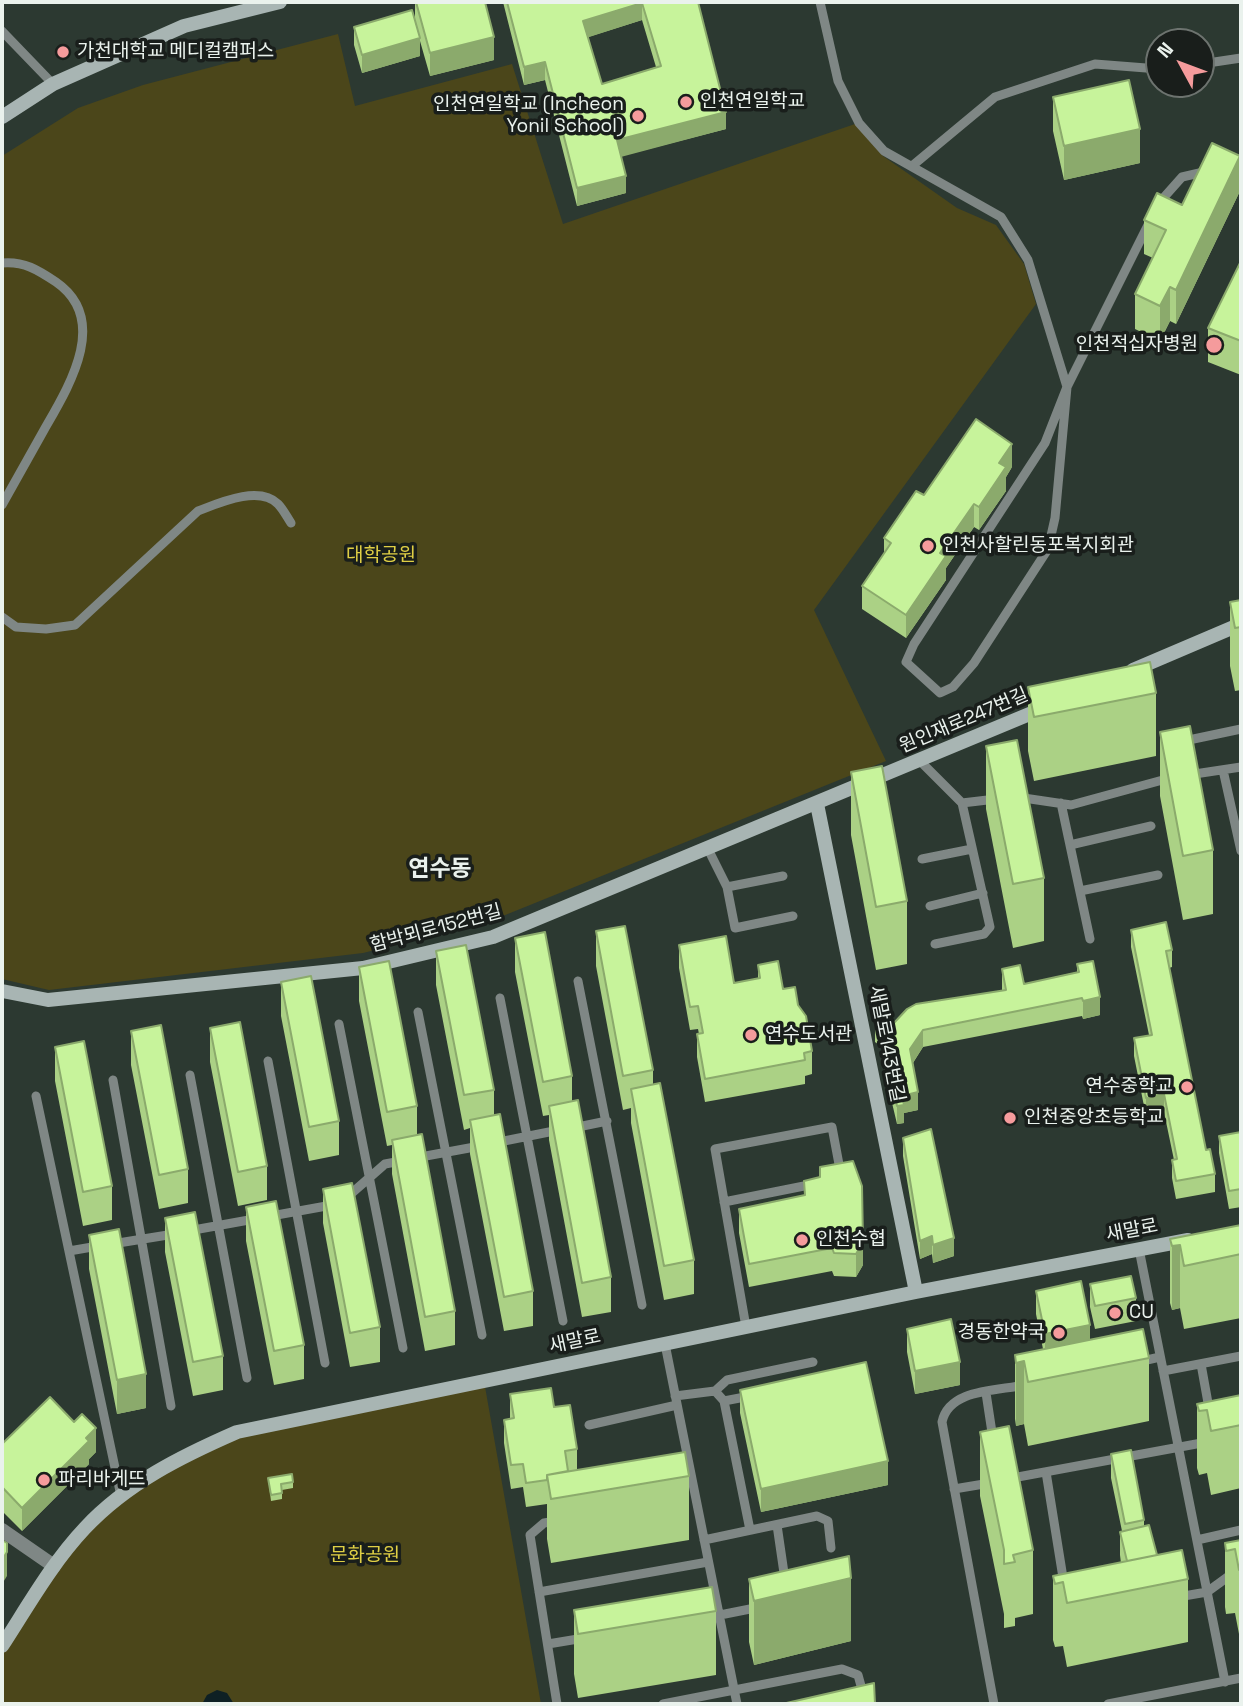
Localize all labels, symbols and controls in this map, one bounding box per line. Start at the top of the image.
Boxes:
north arrow [1145,28,1215,98]
text: N [1152,37,1179,63]
place label: 가천대학교 메디컬캠퍼스 [77,41,274,63]
marker: 가천대학교 메디컬캠퍼스 [55,44,71,60]
place label: 인천연일학교 [700,91,805,113]
place label: 인천연일학교 (Incheon Yonil School) [433,94,624,138]
marker: 인천연일학교 [678,94,694,110]
marker: 인천연일학교 (Incheon Yonil School) [630,108,646,124]
place label: 인천적십자병원 [1076,334,1198,356]
marker: 인천적십자병원 [1204,335,1224,355]
place label: 인천사할린동포복지회관 [942,535,1134,557]
marker: 인천사할린동포복지회관 [920,538,936,554]
park label: 대학공원 [346,545,416,567]
street label: 원인재로247번길 [896,684,1032,758]
district label: 연수동 [408,856,472,884]
street label: 함박뫼로152번길 [368,900,504,958]
street label: 새말로143번길 [863,984,909,1104]
place label: 연수도서관 [765,1024,852,1046]
marker: 연수도서관 [743,1027,759,1043]
place label: 연수중학교 [1086,1076,1173,1098]
marker: 연수중학교 [1179,1079,1195,1095]
place label: 인천중앙초등학교 [1024,1107,1164,1129]
marker: 인천중앙초등학교 [1002,1110,1018,1126]
street label: 새말로 [1104,1215,1160,1247]
place label: 인천수협 [816,1229,886,1251]
marker: 인천수협 [794,1232,810,1248]
place label: CU [1129,1302,1154,1324]
marker: CU [1107,1305,1123,1321]
place label: 경동한약국 [958,1322,1045,1344]
street label: 새말로 [547,1325,603,1359]
marker: 경동한약국 [1051,1325,1067,1341]
place label: 파리바게뜨 [58,1469,145,1491]
marker: 파리바게뜨 [36,1472,52,1488]
park label: 문화공원 [330,1545,400,1567]

